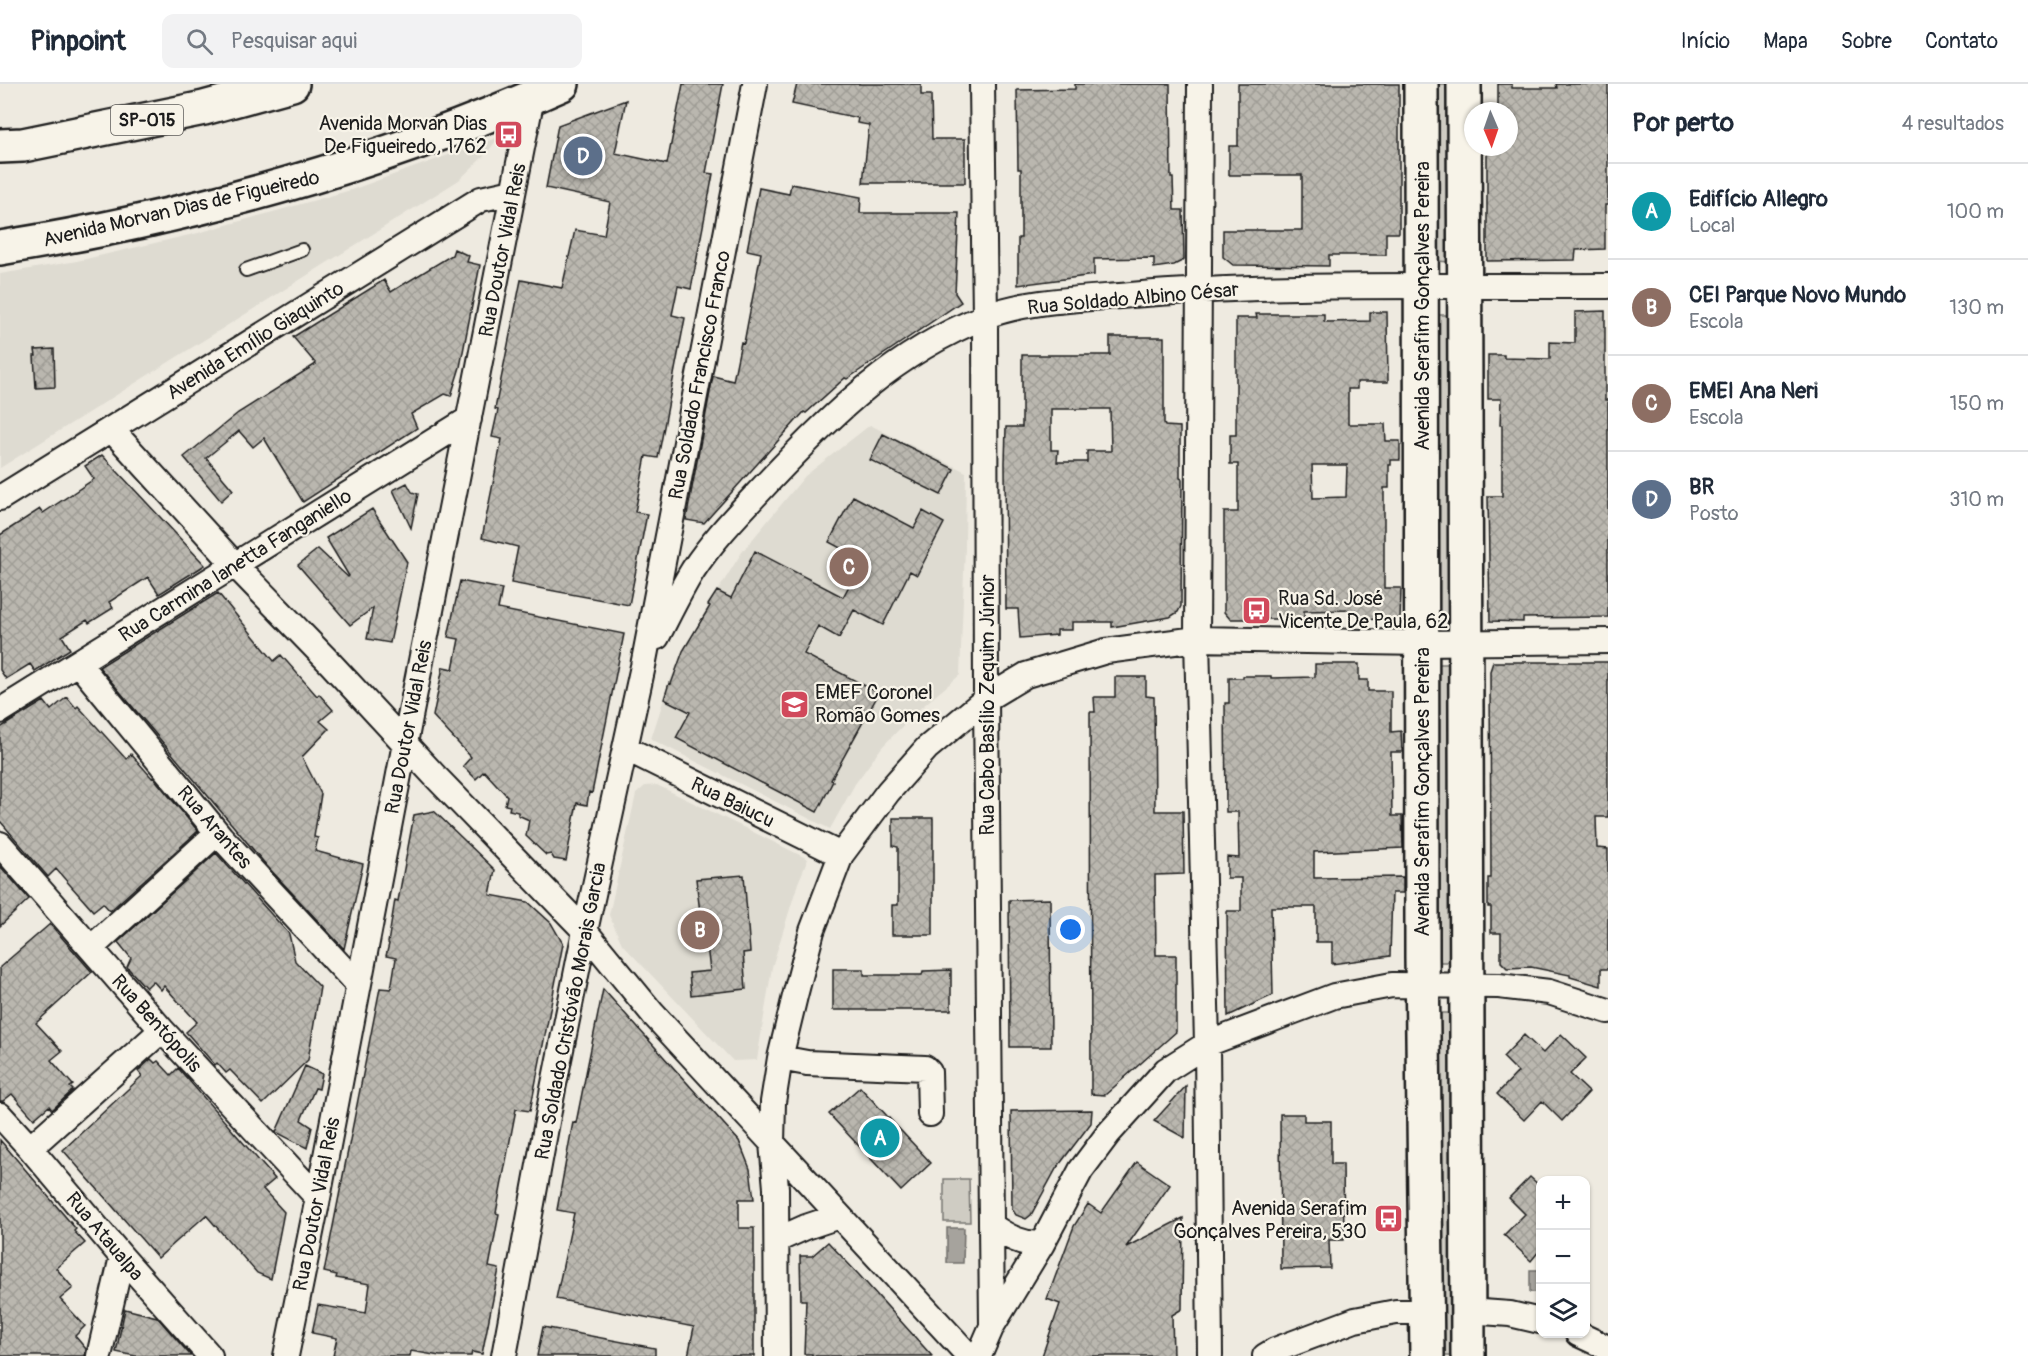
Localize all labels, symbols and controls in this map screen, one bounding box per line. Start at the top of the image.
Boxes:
search box [162,14,582,68]
text: Pinpoint [30,24,126,59]
icon: search [183,25,216,58]
text: Pesquisar aqui [231,27,357,55]
text: Início [1681,28,1730,55]
text: Mapa [1763,28,1808,55]
text: Sobre [1841,28,1892,55]
text: Contato [1925,28,1998,55]
north arrow [1464,102,1518,156]
road number: SP-015 [111,105,183,135]
text: Por perto [1632,107,1734,139]
place label: Avenida Morvan Dias De Figueiredo, 1762 [318,111,487,159]
text: 4 resultados [1902,111,2004,136]
bus stop icon: Avenida Morvan Dias De Figueiredo, 1762 [492,118,524,150]
pin: D [564,134,602,178]
street label: Rua Doutor Vidal Reis [473,161,532,339]
street label: Avenida Serafim Gonçalves Pereira [1410,161,1435,451]
street label: Avenida Morvan Dias de Figueiredo [40,164,322,252]
text: Edifício Allegro [1689,185,1828,213]
text: A [1645,199,1658,224]
text: 100 m [1947,199,2004,224]
text: Local [1689,213,1735,238]
street label: Rua Soldado Francisco Franco [663,248,736,502]
street label: Avenida Emílio Giaquinto [162,275,349,405]
street label: Rua Soldado Albino César [1026,277,1240,320]
text: CEI Parque Novo Mundo [1689,281,1906,309]
text: B [1646,295,1657,320]
text: 130 m [1949,295,2004,320]
text: Escola [1689,309,1743,334]
text: EMEI Ana Neri [1689,377,1818,405]
text: C [1645,391,1658,416]
text: 150 m [1950,391,2004,416]
text: Escola [1689,405,1743,430]
text: BR [1689,473,1714,501]
street label: Rua Carmina Ianetta Fanganiello [114,483,357,648]
text: D [1645,487,1658,512]
text: 310 m [1949,487,2004,512]
text: Posto [1689,501,1739,526]
pin: C [830,544,868,590]
street label: Rua Cabo Basílio Zequim Júnior [975,574,1000,836]
place label: Rua Sd. José Vicente De Paula, 62 [1278,586,1448,634]
bus stop icon: Rua Sd. José Vicente De Paula, 62 [1241,594,1273,626]
street label: Rua Doutor Vidal Reis [379,638,438,816]
street label: Avenida Serafim Gonçalves Pereira [1410,647,1435,937]
place label: EMEF Coronel Romão Gomes [815,680,940,728]
school or university icon: EMEF Coronel Romão Gomes [778,688,810,720]
street label: Rua Baiucu [687,772,779,833]
street label: Rua Arantes [172,781,258,874]
street label: Rua Soldado Cristóvão Morais Garcia [529,860,612,1162]
pin: B [680,908,720,952]
your location [1056,915,1085,944]
street label: Rua Bentópolis [106,969,207,1078]
street label: Rua Doutor Vidal Reis [287,1115,346,1293]
pin: A [860,1116,900,1160]
map controls [1536,1176,1590,1338]
button: + [1536,1176,1590,1230]
street label: Rua Ataualpa [60,1187,149,1286]
place label: Avenida Serafim Gonçalves Pereira, 530 [1173,1196,1367,1244]
bus stop icon: Avenida Serafim Gonçalves Pereira, 530 [1372,1203,1404,1235]
button: − [1536,1230,1590,1284]
button: layers [1536,1284,1590,1338]

